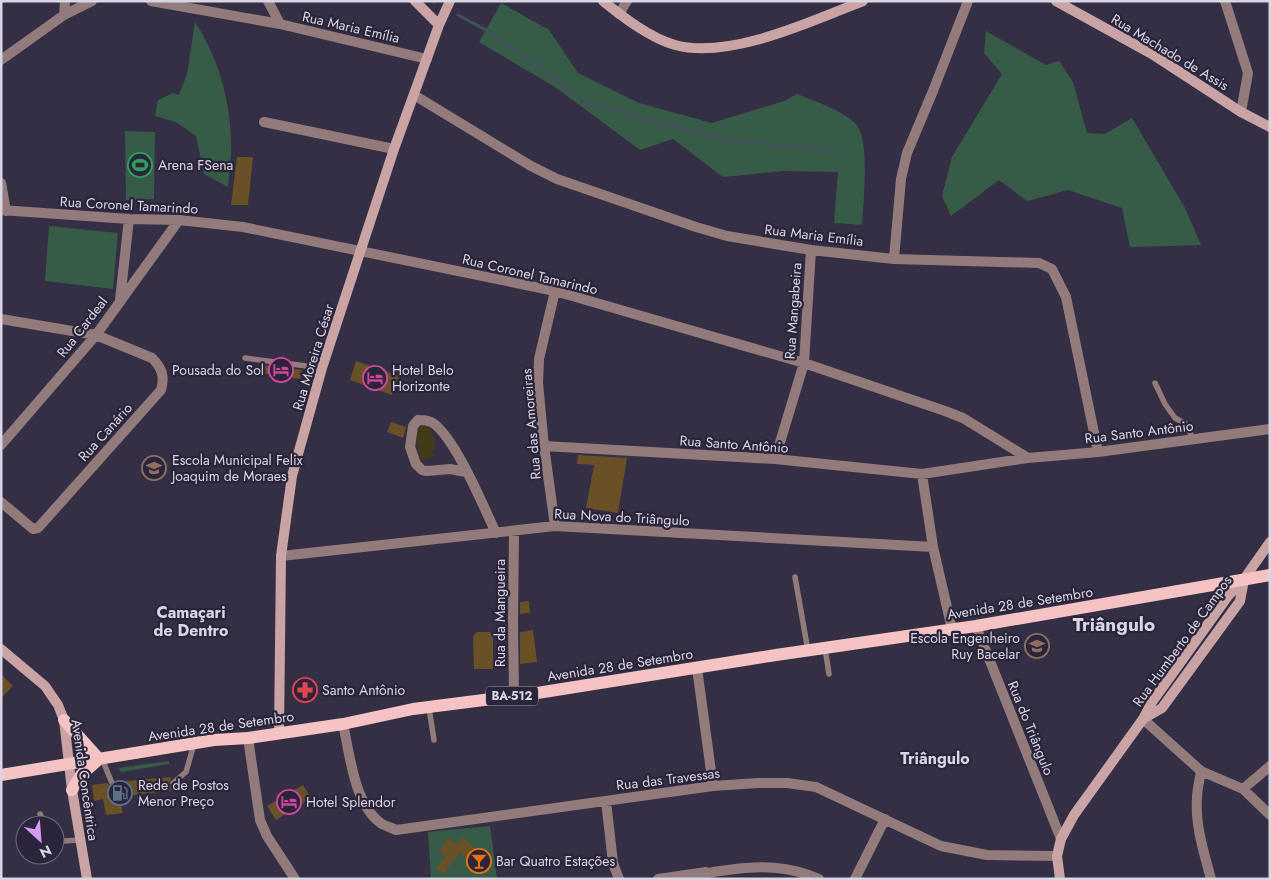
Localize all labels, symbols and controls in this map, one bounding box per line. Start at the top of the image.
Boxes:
street label: Rua Maria Emília [300,6,402,48]
street label: Rua Machado de Assis [1107,9,1233,95]
sports icon: Arena FSena [127,152,153,178]
place label: Arena FSena [158,155,233,175]
street label: Rua Coronel Tamarindo [59,191,199,219]
street label: Rua Maria Emília [763,219,865,251]
street label: Rua Coronel Tamarindo [460,249,600,299]
street label: Rua Mangabeira [780,262,806,360]
street label: Rua Cardeal [52,292,112,362]
street label: Rua Moreira César [287,301,339,413]
hotel icon: Pousada do Sol [268,357,294,383]
place label: Pousada do Sol [172,360,264,380]
place label: Hotel Belo Horizonte [392,360,454,396]
hotel icon: Hotel Belo Horizonte [362,365,388,391]
street label: Rua das Amoreiras [516,367,546,480]
street label: Rua Canário [73,398,137,466]
street label: Rua Santo Antônio [1084,415,1195,449]
street label: Rua Santo Antônio [679,430,790,458]
place label: Escola Municipal Felix Joaquim de Moraes [170,450,303,486]
school or university icon: Escola Municipal Felix Joaquim de Moraes [141,455,167,481]
street label: Rua Nova do Triângulo [554,503,691,531]
street label: Rua da Mangueira [490,559,510,667]
street label: Rua Humberto de Campos [1128,571,1237,711]
street label: Avenida 28 de Setembro [946,582,1095,624]
district label: Camaçari de Dentro [154,601,228,642]
district label: Triângulo [1073,611,1155,638]
place label: Escola Engenheiro Ruy Bacelar [910,628,1020,664]
school or university icon: Escola Engenheiro Ruy Bacelar [1024,633,1050,659]
street label: Avenida 28 de Setembro [546,644,695,686]
pharmacy icon: Santo Antônio [292,677,318,703]
street label: Rua do Triângulo [1003,678,1059,778]
place label: Santo Antônio [322,680,406,700]
road number: BA-512 [486,686,538,706]
street label: Avenida 28 de Setembro [147,706,296,746]
street label: Avenida Concêntrica [67,718,103,842]
district label: Triângulo [900,747,970,770]
street label: Rua das Travessas [615,763,721,795]
place label: Rede de Postos Menor Preço [138,775,229,811]
fuel station icon: Rede de Postos Menor Preço [107,780,133,806]
hotel icon: Hotel Splendor [276,789,302,815]
place label: Hotel Splendor [306,792,396,812]
north arrow [15,815,65,865]
text: N [36,840,55,863]
bar icon: Bar Quatro Estações [466,848,492,874]
place label: Bar Quatro Estações [496,851,615,871]

